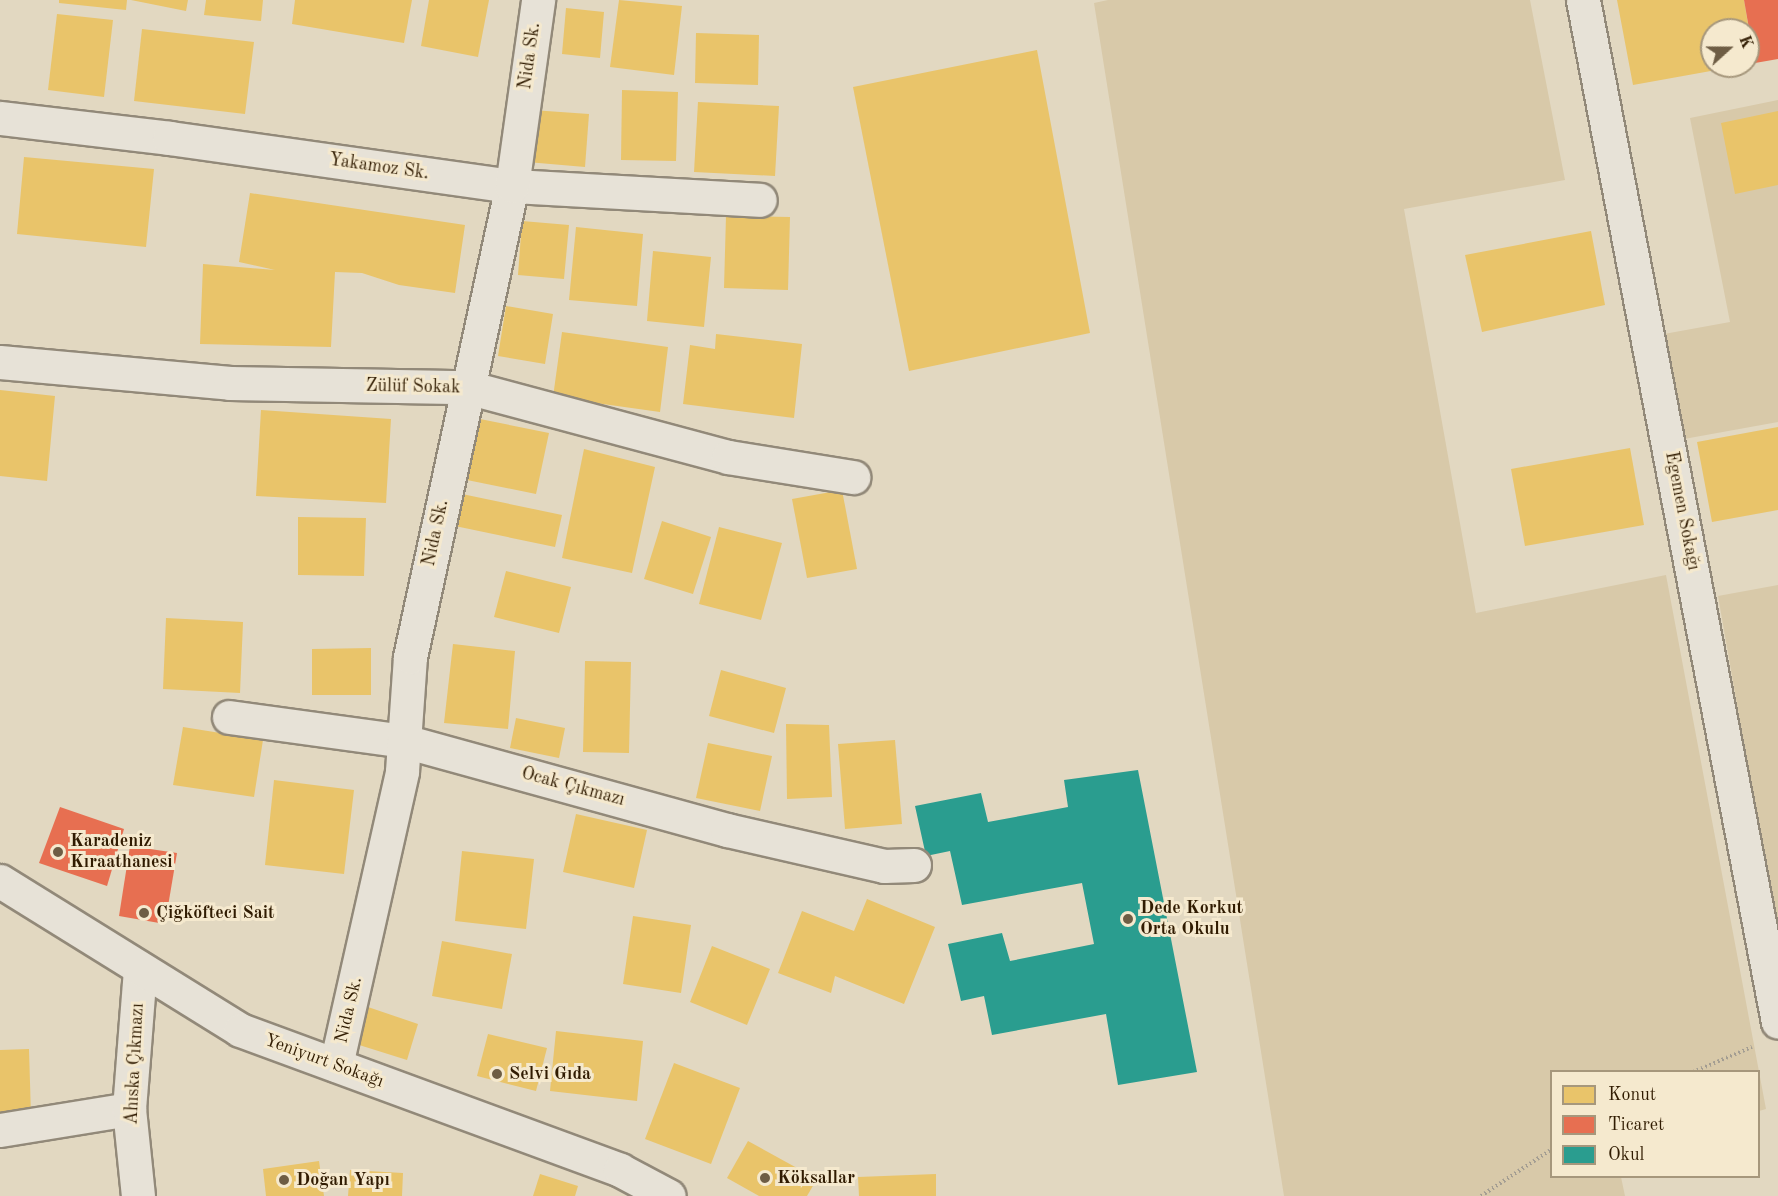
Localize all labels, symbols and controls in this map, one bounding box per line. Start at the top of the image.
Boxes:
north arrow [1700,18,1760,78]
street label: Nida Sk. [515,21,545,91]
text: K [1735,34,1755,51]
street label: Yakamoz Sk. [328,149,430,185]
street label: Zülüf Sokak [366,375,460,399]
street label: Egemen Sokağı [1660,450,1704,572]
street label: Nida Sk. [418,498,454,568]
street label: Ocak Çıkmazı [519,763,627,811]
place label: Karadeniz Kıraathanesi [70,831,173,874]
marker: Karadeniz Kıraathanesi [51,845,65,859]
place label: Dede Korkut Orta Okulu [1140,898,1243,940]
place label: Çiğköfteci Sait [156,902,275,924]
marker: Çiğköfteci Sait [137,906,151,920]
marker: Dede Korkut Orta Okulu [1121,912,1135,926]
street label: Nida Sk. [331,975,367,1045]
street label: Ahıska Çıkmazı [121,1003,149,1125]
street label: Yeniyurt Sokağı [261,1029,387,1093]
place label: Selvi Gıda [509,1063,591,1085]
marker: Selvi Gıda [490,1067,504,1081]
legend [1550,1070,1760,1178]
text: Konut [1608,1086,1656,1104]
text: Ticaret [1608,1116,1664,1134]
text: Okul [1608,1146,1644,1164]
place label: Köksallar [777,1167,855,1189]
place label: Doğan Yapı [296,1169,390,1191]
marker: Köksallar [758,1171,772,1185]
marker: Doğan Yapı [277,1173,291,1187]

